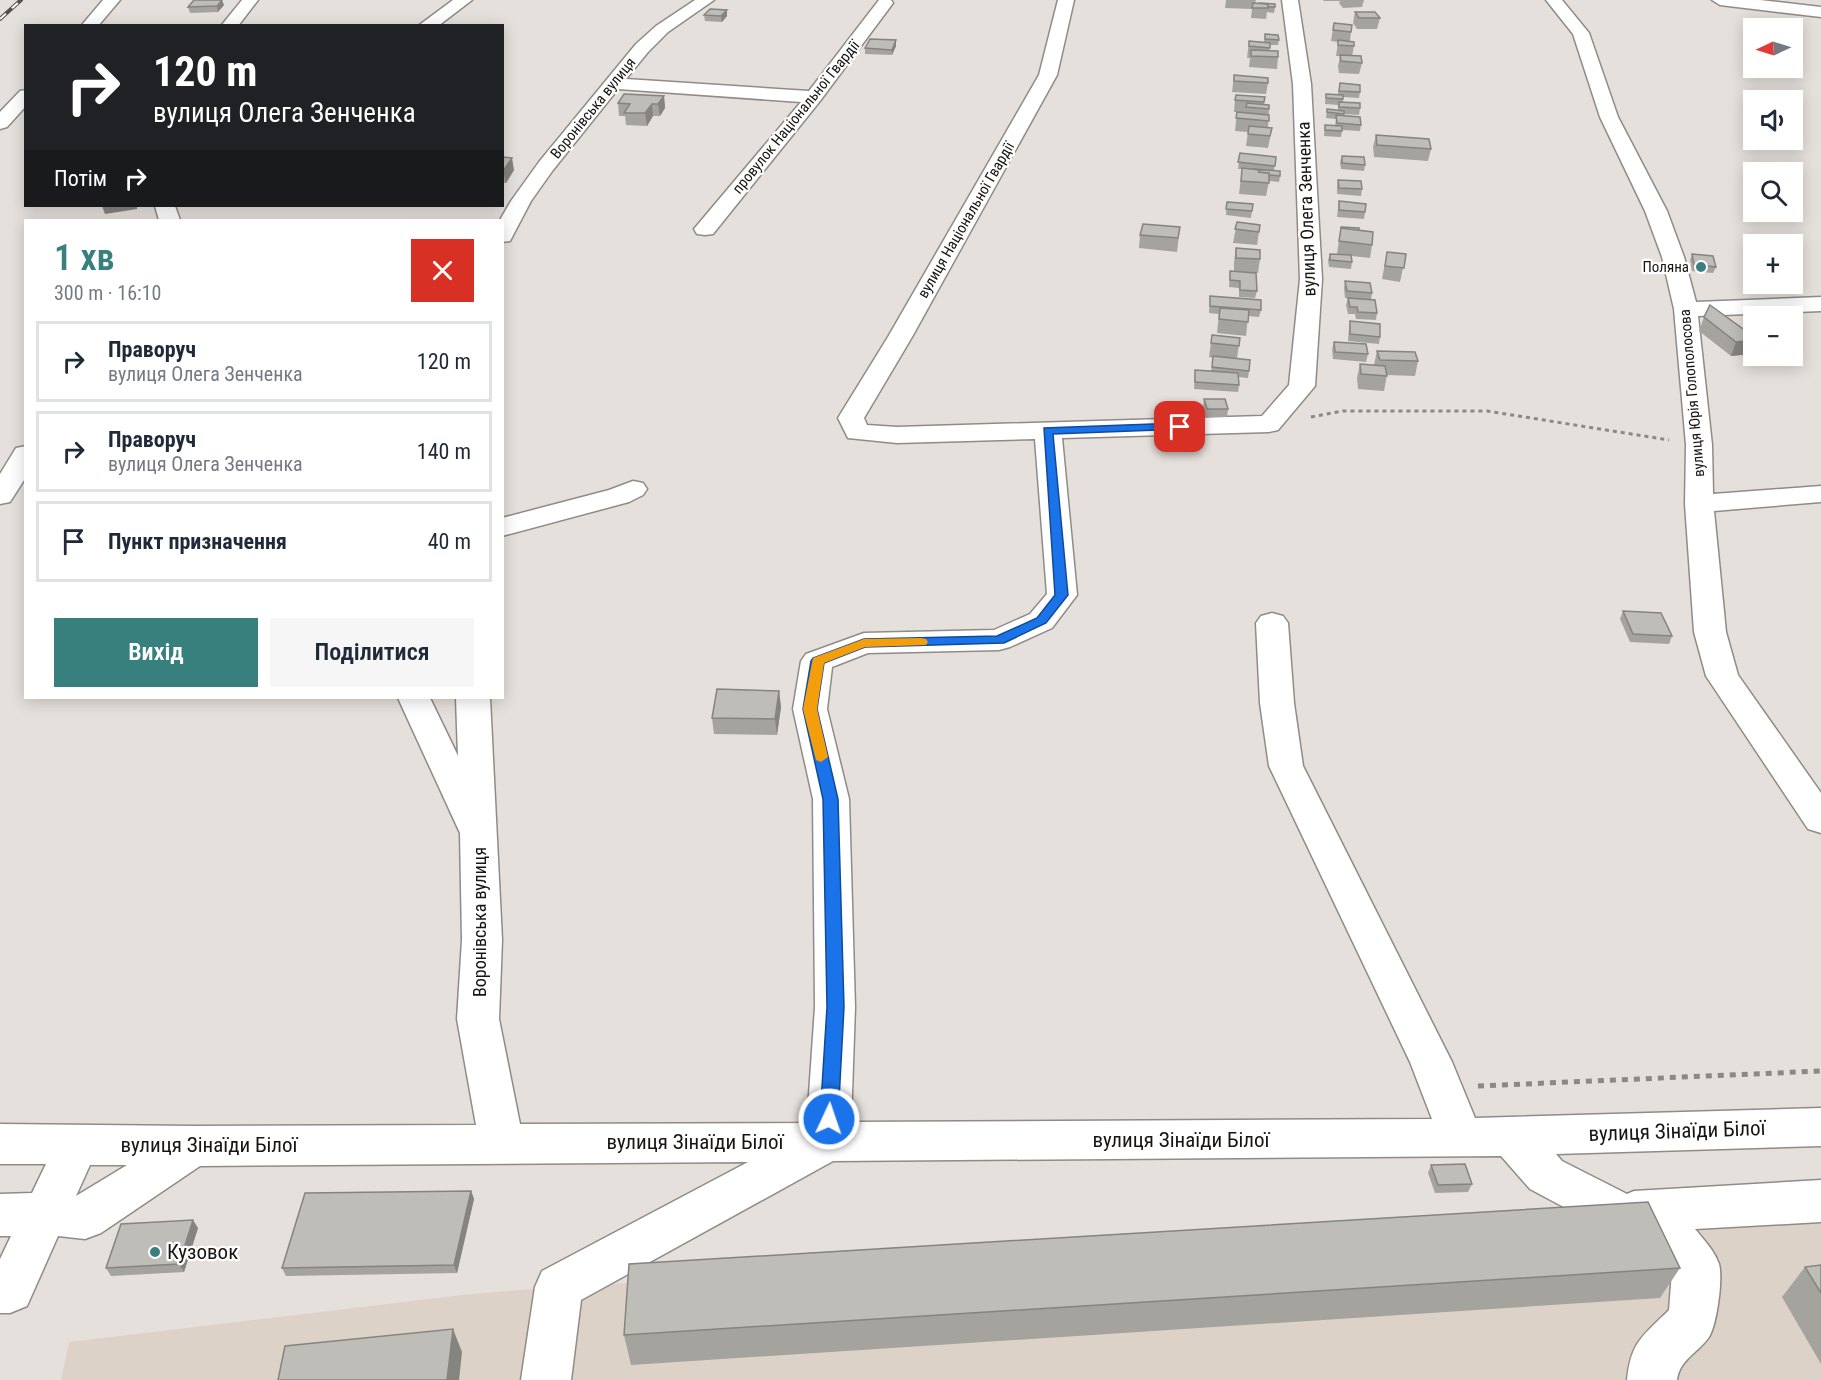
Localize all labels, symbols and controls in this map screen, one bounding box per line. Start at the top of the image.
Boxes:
north arrow [1743,18,1803,78]
map controls [1743,18,1803,366]
street label: провулок Національної Гвардії [729,36,864,197]
text: 120 m [153,47,258,96]
icon: right [54,48,132,126]
street label: Воронівська вулиця [547,54,639,162]
button: sound [1743,90,1803,150]
text: вулиця Олега Зенченка [153,97,416,129]
street label: вулиця Олега Зенченка [1292,121,1320,297]
street label: вулиця Національної Гвардії [914,137,1019,301]
icon: right [119,162,152,195]
button: search [1743,162,1803,222]
text: Потім [54,166,107,191]
button: + [1743,234,1803,294]
text: 1 хв [54,237,115,279]
button: close [411,239,474,302]
place label: Поляна [1643,258,1689,276]
marker: Поляна [1694,260,1708,274]
text: 300 m · 16:10 [54,281,161,305]
button: − [1743,306,1803,366]
street label: вулиця Юрія Голополосова [1676,308,1708,478]
text: Праворуч [108,337,196,362]
icon: right [57,345,90,378]
text: 120 m [417,349,471,374]
text: вулиця Олега Зенченка [108,362,303,386]
pin [1154,401,1205,452]
icon: arrive [1163,410,1196,443]
text: Праворуч [108,427,196,452]
icon: right [57,435,90,468]
text: 140 m [417,439,471,464]
text: вулиця Олега Зенченка [108,452,303,476]
icon: arrive [57,525,90,558]
text: Пункт призначення [108,529,287,554]
text: 40 m [428,529,471,554]
button: Вихід [54,618,258,687]
button: Поділитися [270,618,474,687]
street label: Воронівська вулиця [469,847,490,997]
position arrow [797,1087,861,1151]
street label: вулиця Зінаїди Білої [1588,1116,1767,1146]
street label: вулиця Зінаїди Білої [1093,1128,1271,1152]
street label: вулиця Зінаїди Білої [607,1130,785,1154]
street label: вулиця Зінаїди Білої [121,1133,299,1157]
place label: Кузовок [167,1240,238,1264]
marker: Кузовок [148,1245,162,1259]

